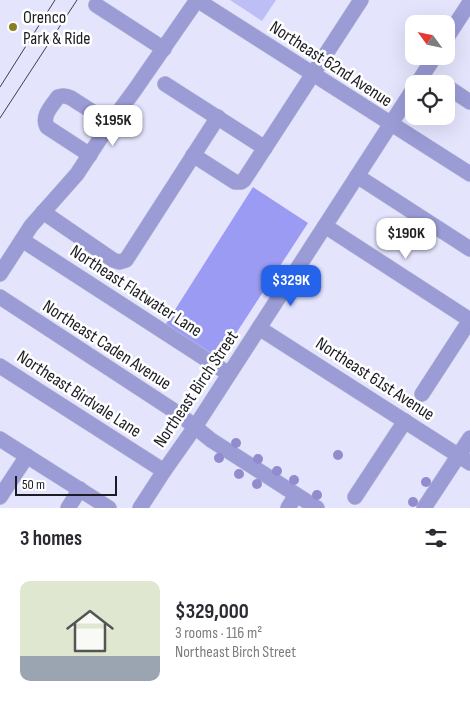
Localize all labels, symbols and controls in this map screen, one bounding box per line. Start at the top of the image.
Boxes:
place label: Orenco Park & Ride [23,7,91,49]
north arrow [405,15,455,65]
map controls [405,15,455,125]
street label: Northeast 62nd Avenue [266,17,396,111]
marker: Orenco Park & Ride [7,21,19,33]
button: locate [405,75,455,125]
pin: $195K [78,104,148,147]
text: $195K [95,111,131,130]
pin: $190K [371,218,441,260]
text: $190K [387,224,425,243]
street label: Northeast Flatwater Lane [66,241,206,341]
pin: $329K [256,264,326,307]
text: $329K [272,271,310,290]
street label: Northeast Caden Avenue [39,296,175,394]
street label: Northeast Birch Street [149,326,243,451]
street label: Northeast 61st Avenue [312,333,438,425]
street label: Northeast Birdvale Lane [13,346,145,442]
scale bar [15,473,118,496]
text: 50 m [22,476,45,493]
icon: filters [422,524,450,552]
text: 3 homes [20,526,82,551]
text: $329,000 [175,599,249,624]
icon: home [60,601,120,661]
text: 3 rooms · 116 m² [175,624,262,643]
text: Northeast Birch Street [175,643,296,662]

